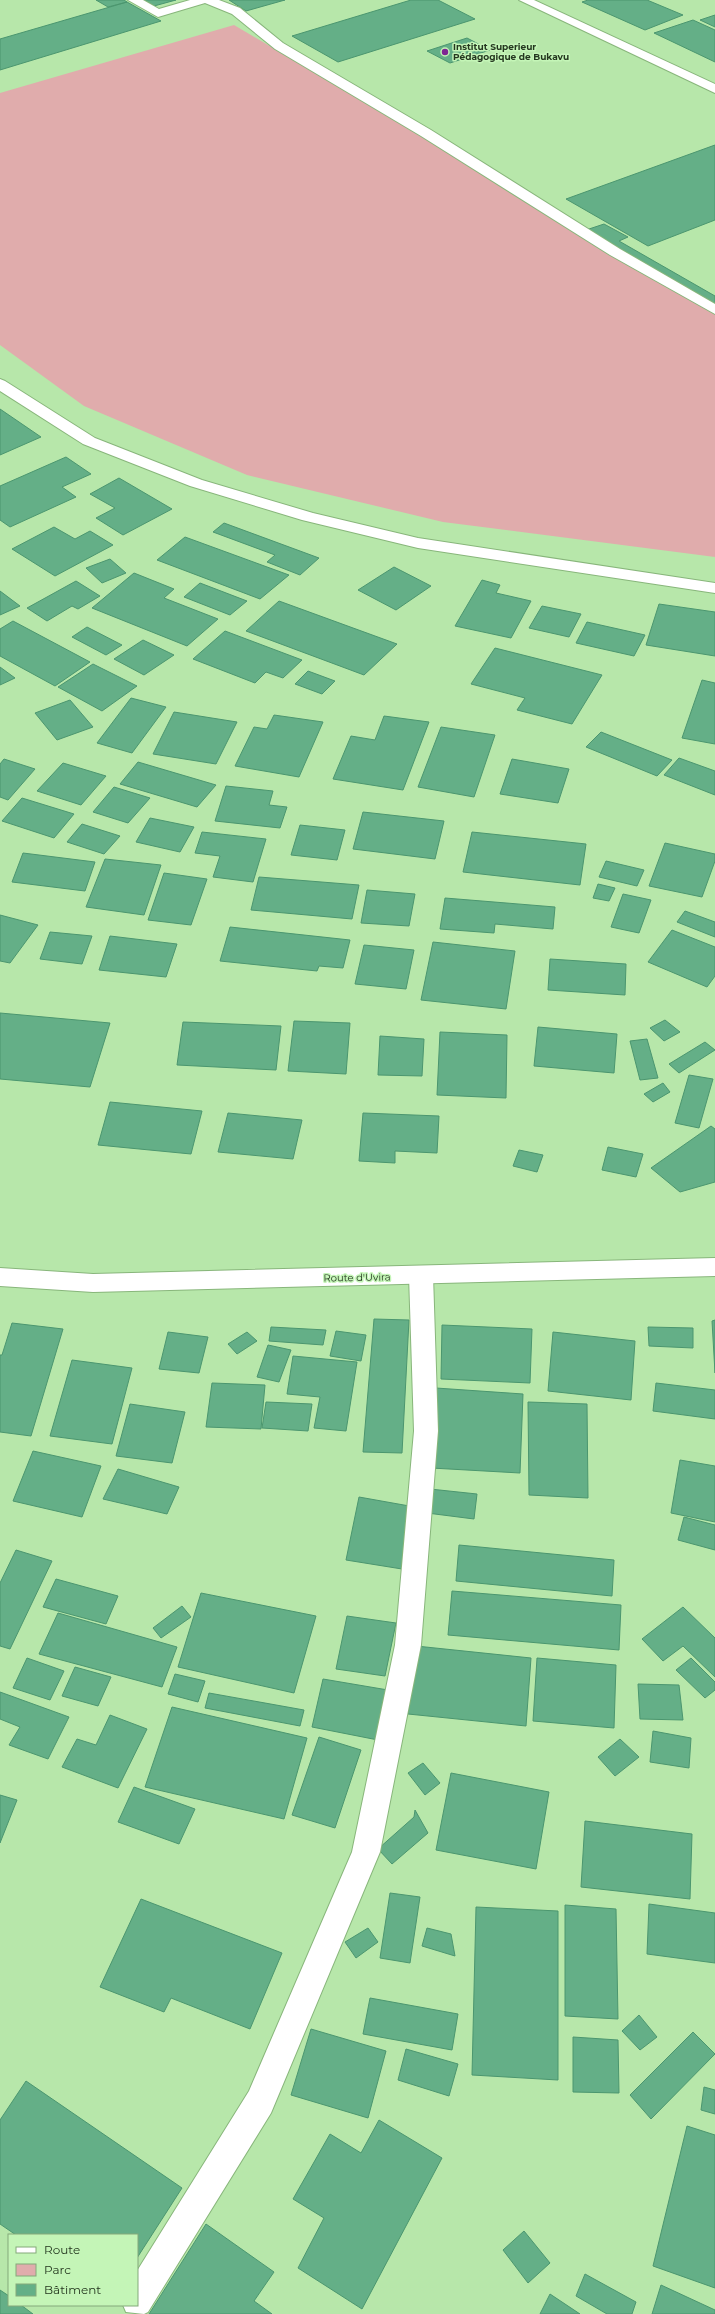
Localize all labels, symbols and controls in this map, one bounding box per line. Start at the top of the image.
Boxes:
place label: Institut Superieur Pédagogique de Bukavu [453,41,569,62]
marker: Institut Superieur Pédagogique de Bukavu [440,47,450,57]
street label: Route d'Uvira [323,1270,391,1285]
legend [8,2234,138,2306]
text: Route [44,2242,80,2257]
text: Parc [44,2262,71,2277]
text: Bâtiment [44,2282,101,2297]

